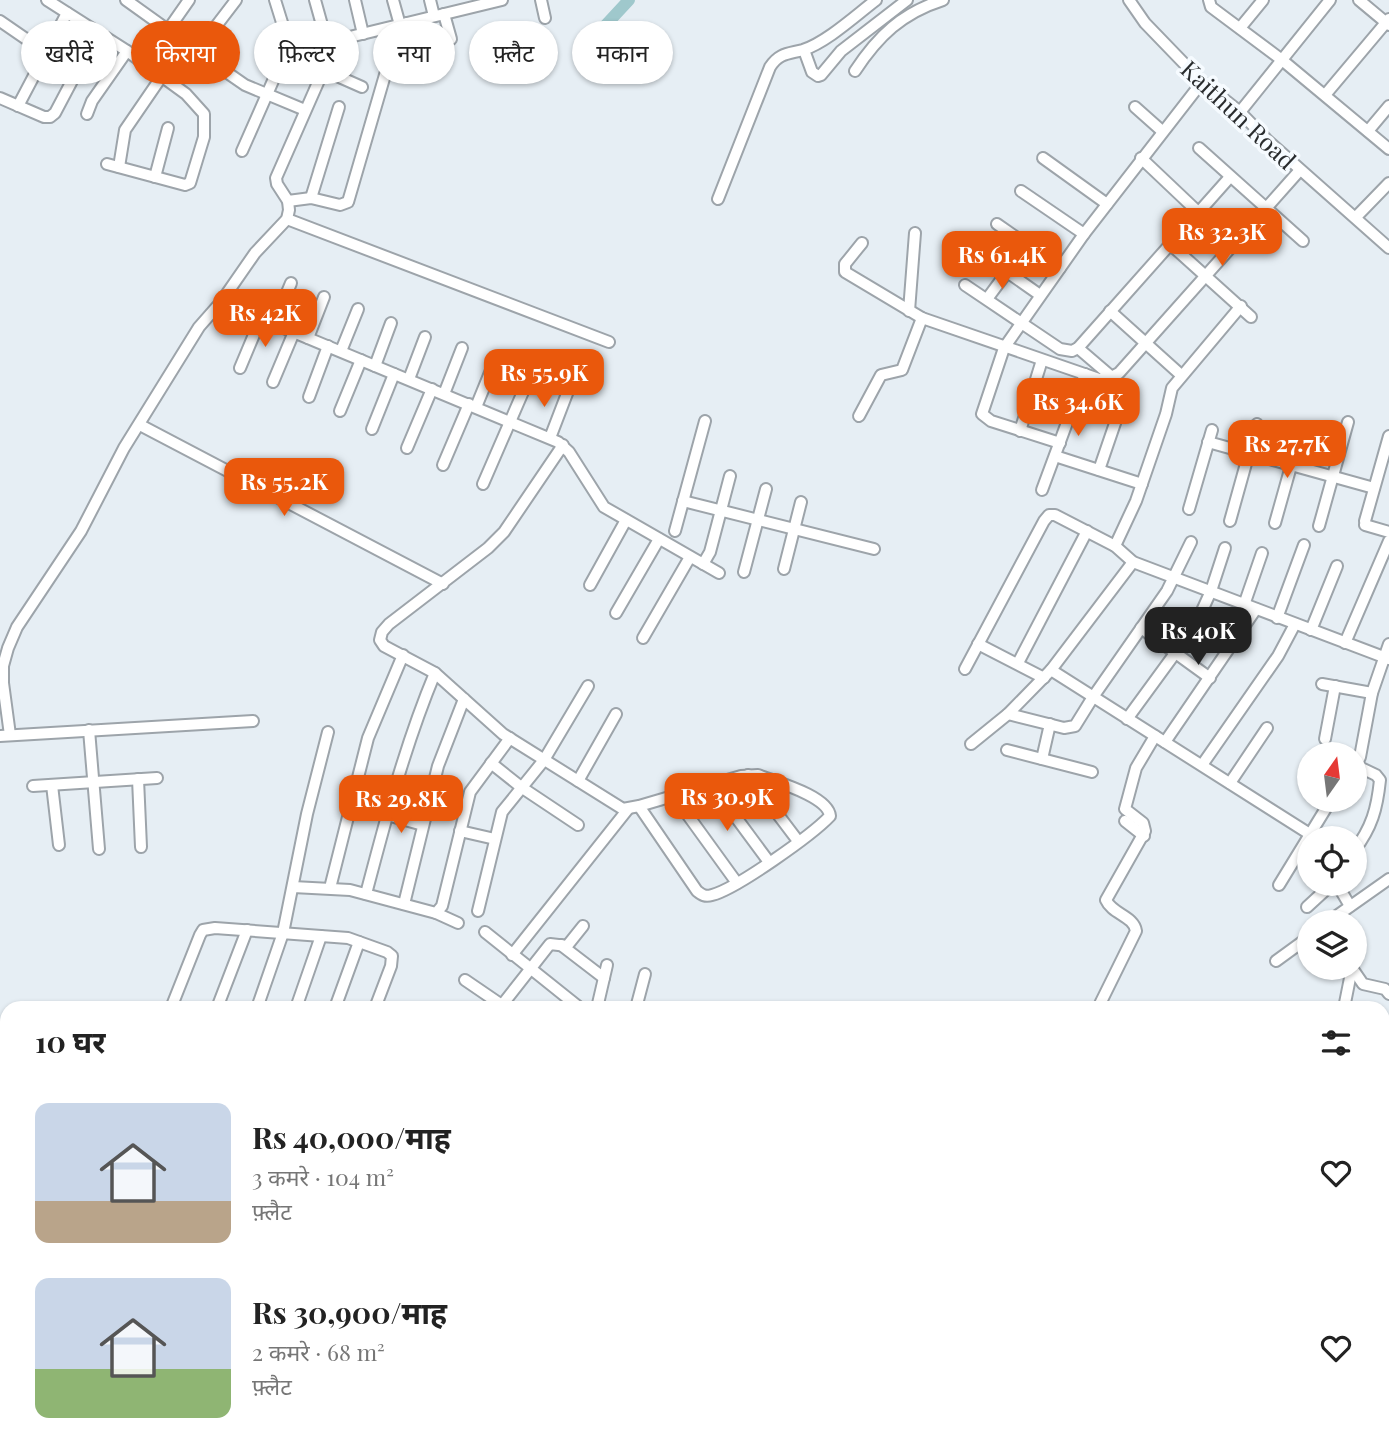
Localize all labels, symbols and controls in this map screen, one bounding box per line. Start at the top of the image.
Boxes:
chip: खरीदें [21,21,117,84]
chip: किराया [131,21,240,84]
chip: फ़िल्टर [254,21,359,84]
chip: नया [373,21,455,84]
chip: फ़्लैट [469,21,558,84]
chip: मकान [572,21,673,84]
street label: Kaithun Road [1175,52,1303,176]
pin: Rs 32.3K [1150,208,1294,268]
text: Rs 32.3K [1178,215,1266,246]
pin: Rs 61.4K [930,232,1074,291]
text: Rs 61.4K [958,238,1046,269]
pin: Rs 42K [208,290,322,349]
text: Rs 42K [229,296,301,327]
pin: Rs 55.9K [472,350,616,409]
text: Rs 55.9K [500,356,588,387]
pin: Rs 34.6K [1006,378,1150,438]
text: Rs 34.6K [1033,385,1123,416]
pin: Rs 27.7K [1215,420,1359,480]
text: Rs 27.7K [1244,427,1330,458]
pin: Rs 55.2K [212,458,356,518]
text: Rs 55.2K [240,465,328,496]
pin: Rs 40K [1141,608,1255,667]
text: Rs 40K [1161,614,1235,645]
north arrow [1297,742,1367,812]
map controls [1297,742,1367,980]
pin: Rs 30.9K [655,774,799,833]
pin: Rs 29.8K [329,776,473,835]
text: Rs 30.9K [681,780,773,811]
text: Rs 29.8K [355,782,447,813]
button: locate [1297,826,1367,896]
button: layers [1297,910,1367,980]
text: 10 घर [35,1021,106,1061]
icon: filters [1317,1024,1355,1062]
text: Rs 40,000/माह [252,1117,451,1157]
icon: home [91,1131,175,1215]
icon: heart [1317,1154,1355,1192]
text: 3 कमरे · 104 m² [252,1161,394,1192]
text: फ़्लैट [252,1195,292,1226]
text: Rs 30,900/माह [252,1292,447,1332]
icon: home [91,1306,175,1390]
icon: heart [1317,1329,1355,1367]
text: 2 कमरे · 68 m² [252,1336,385,1367]
text: फ़्लैट [252,1370,292,1401]

